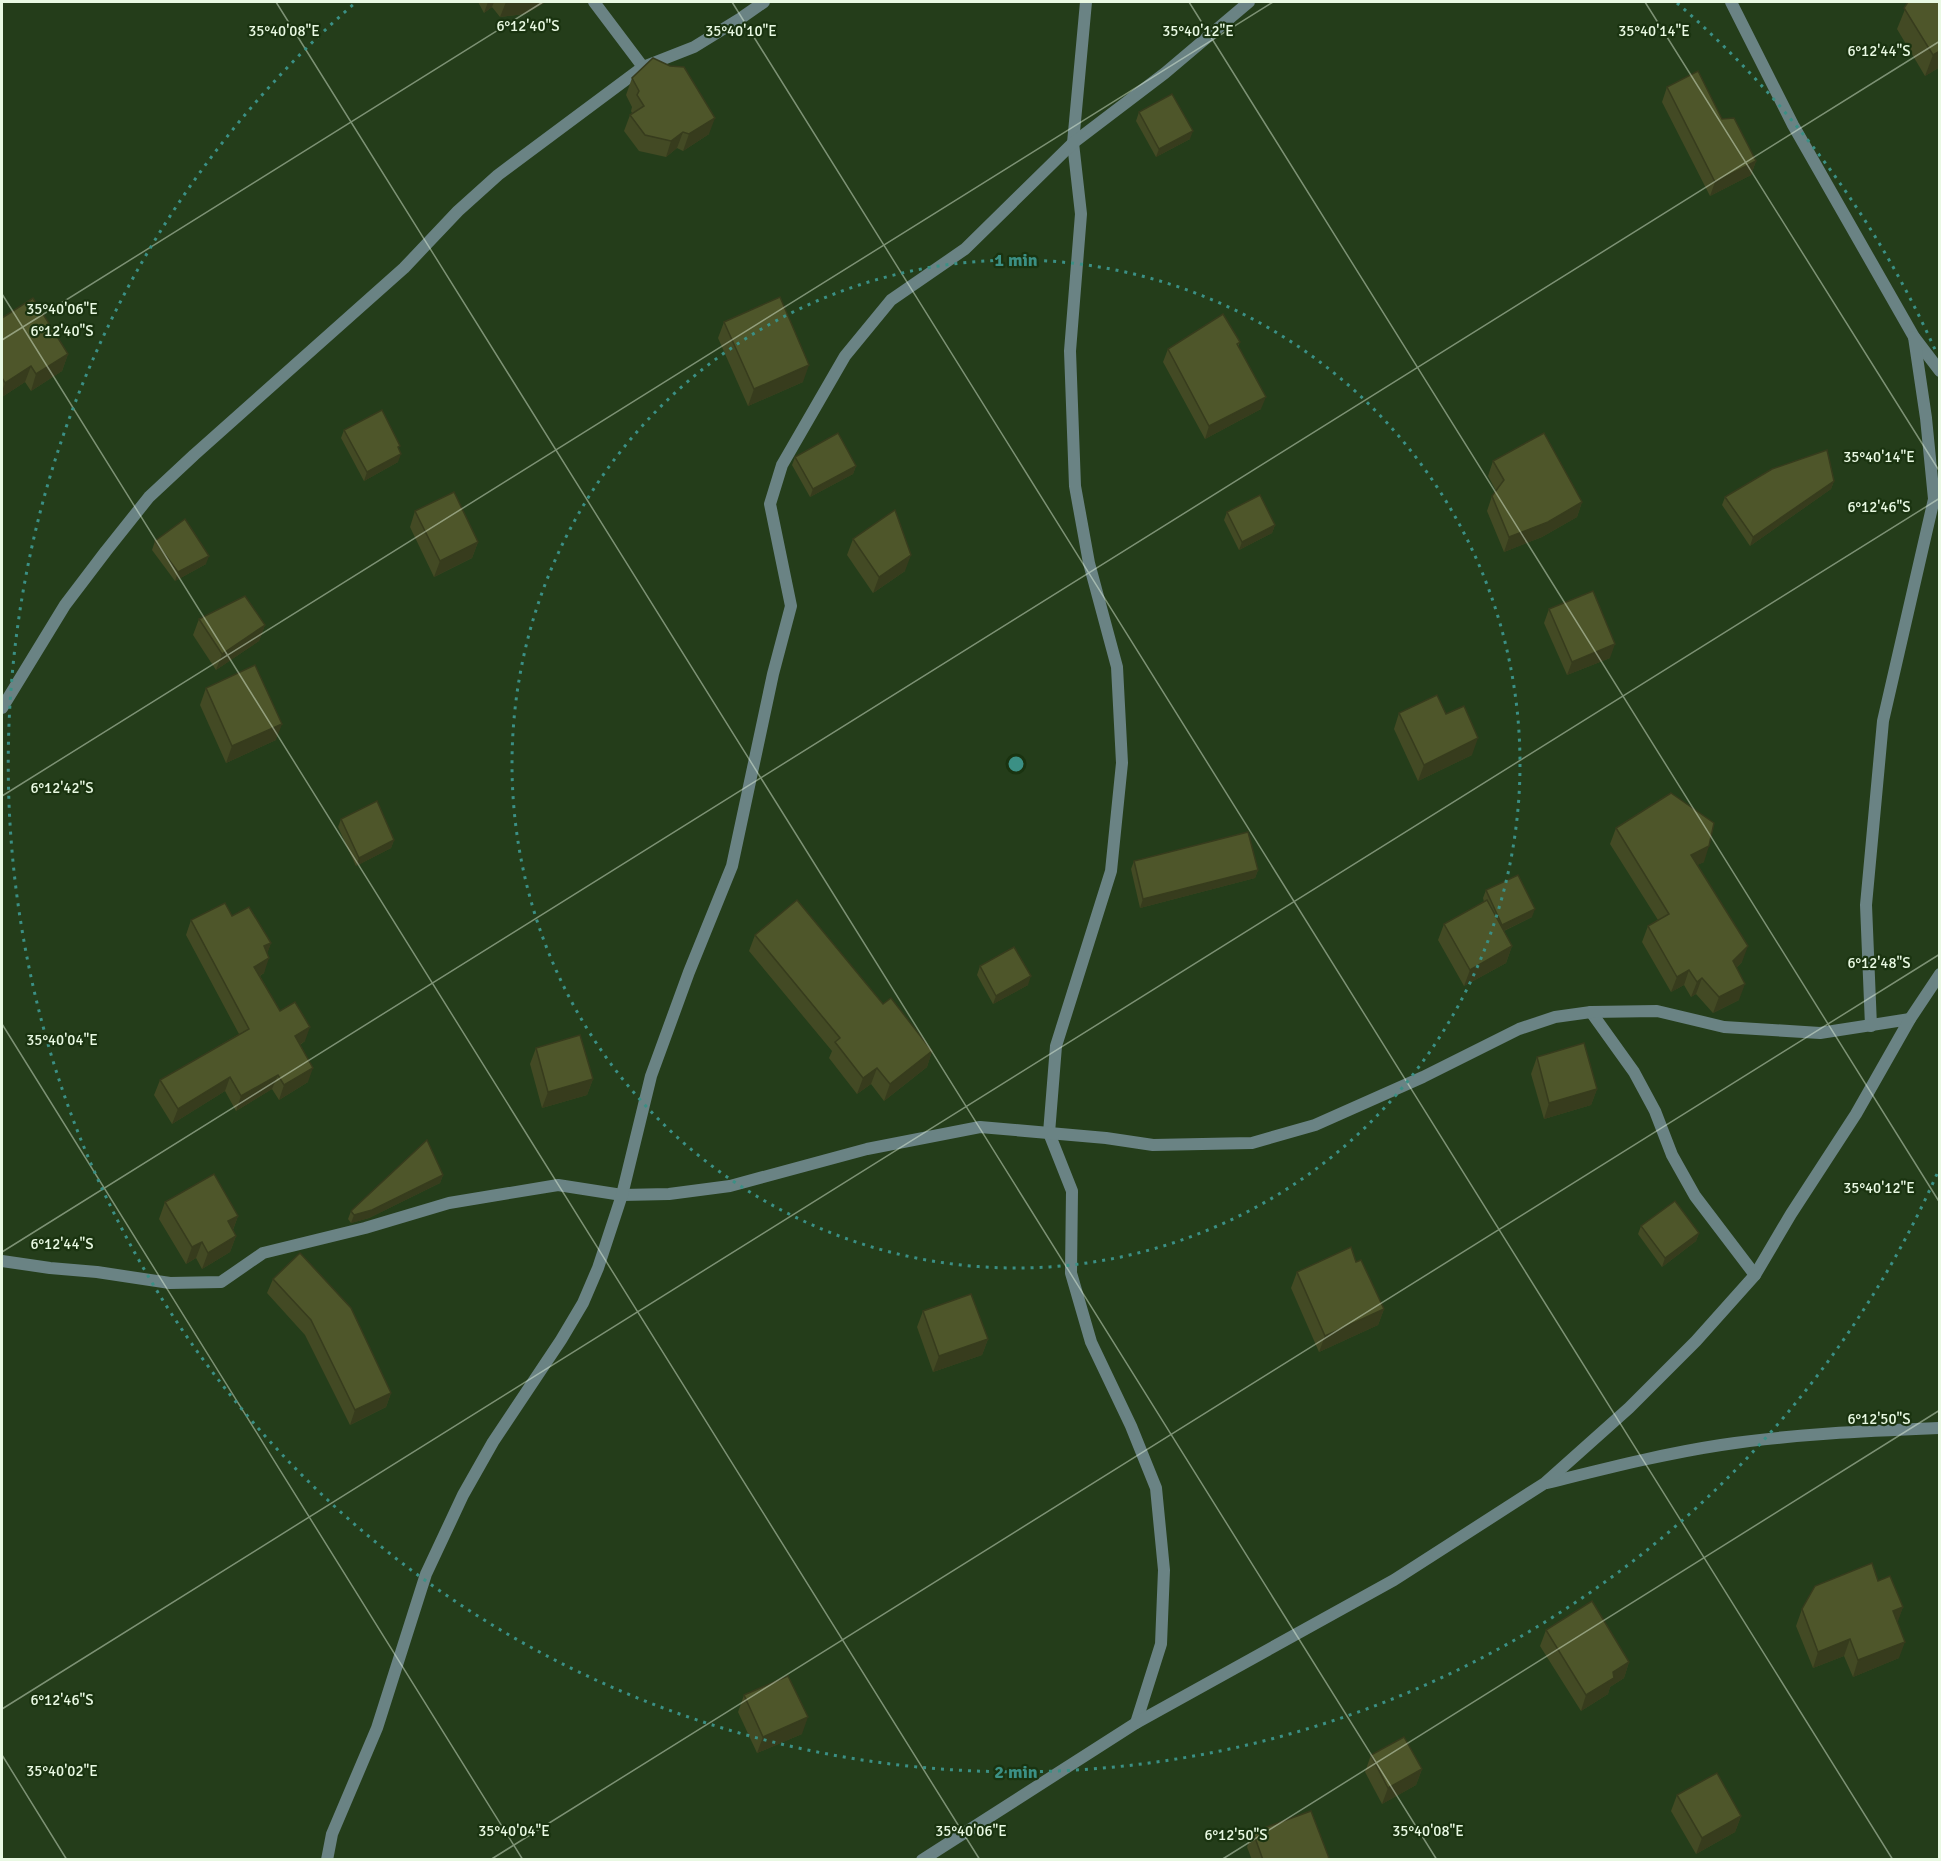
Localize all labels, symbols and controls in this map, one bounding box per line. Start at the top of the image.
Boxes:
text: 6°12'40"S [496,17,560,35]
text: 35°40'08"E [248,22,320,40]
text: 35°40'10"E [705,22,777,40]
text: 35°40'12"E [1162,22,1234,40]
text: 35°40'14"E [1618,22,1690,40]
text: 6°12'44"S [1847,42,1911,60]
text: 1 min [994,249,1038,271]
text: 35°40'06"E [26,300,98,318]
text: 6°12'40"S [30,322,94,340]
text: 35°40'14"E [1843,448,1915,466]
text: 6°12'46"S [1847,498,1911,516]
centre of rings [1006,754,1026,774]
text: 6°12'42"S [30,779,94,797]
text: 6°12'48"S [1847,954,1911,972]
text: 35°40'04"E [26,1031,98,1049]
text: 35°40'12"E [1843,1179,1915,1197]
text: 6°12'44"S [30,1235,94,1253]
text: 6°12'50"S [1847,1410,1911,1428]
text: 6°12'46"S [30,1691,94,1709]
text: 2 min [994,1761,1038,1783]
text: 35°40'02"E [26,1762,98,1780]
text: 35°40'04"E [478,1822,550,1840]
text: 35°40'06"E [935,1822,1007,1840]
text: 35°40'08"E [1392,1822,1464,1840]
text: 6°12'50"S [1204,1826,1268,1844]

